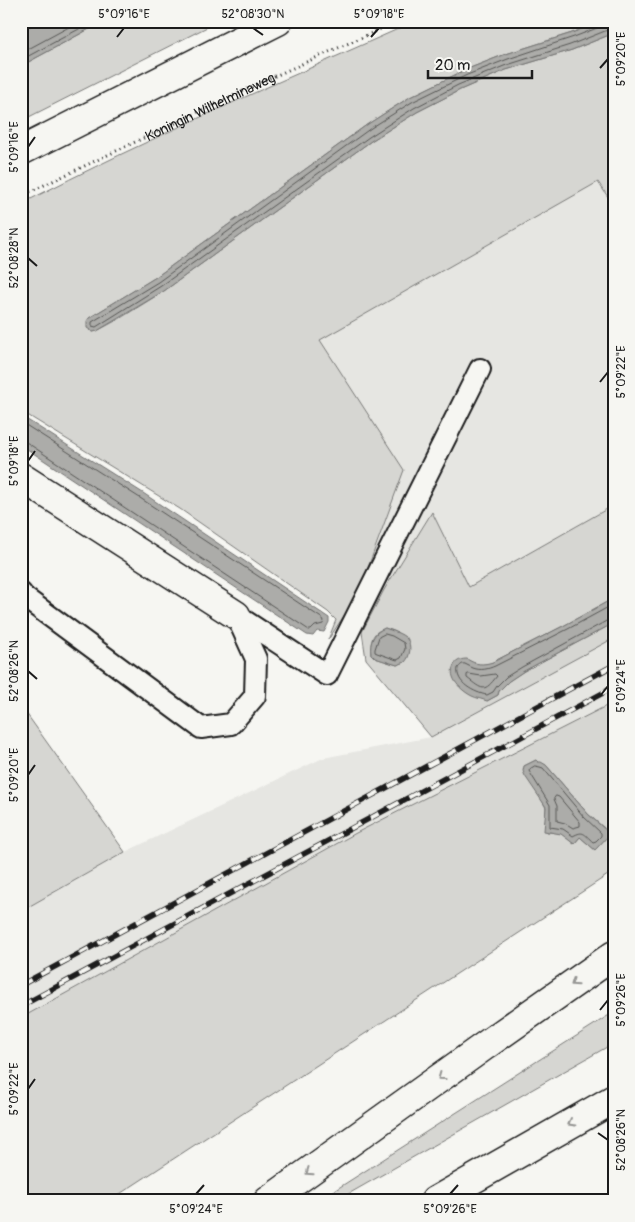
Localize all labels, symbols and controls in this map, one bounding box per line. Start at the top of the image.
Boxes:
text: 5°09'16"E [98,7,150,22]
text: 52°08'30"N [222,7,284,22]
text: 5°09'18"E [354,7,404,22]
text: 5°09'20"E [614,32,629,86]
scale bar [428,48,531,80]
text: 20 m [435,56,470,75]
street label: Koningin Wilhelminaweg [142,69,278,145]
text: 5°09'16"E [7,121,22,173]
text: 52°08'28"N [7,228,22,288]
text: 5°09'22"E [614,345,629,399]
text: 5°09'18"E [7,436,22,486]
text: 52°08'26"N [7,640,22,702]
text: 5°09'24"E [614,659,629,713]
text: 5°09'20"E [7,748,22,802]
text: 5°09'26"E [614,973,629,1027]
one-way arrow [570,977,580,986]
text: 5°09'22"E [7,1062,22,1116]
one-way arrow [437,1071,447,1080]
text: 52°08'26"N [614,1109,629,1171]
one-way arrow [568,1117,577,1127]
one-way arrow [305,1166,315,1175]
text: 5°09'24"E [169,1202,223,1217]
text: 5°09'26"E [423,1202,477,1217]

